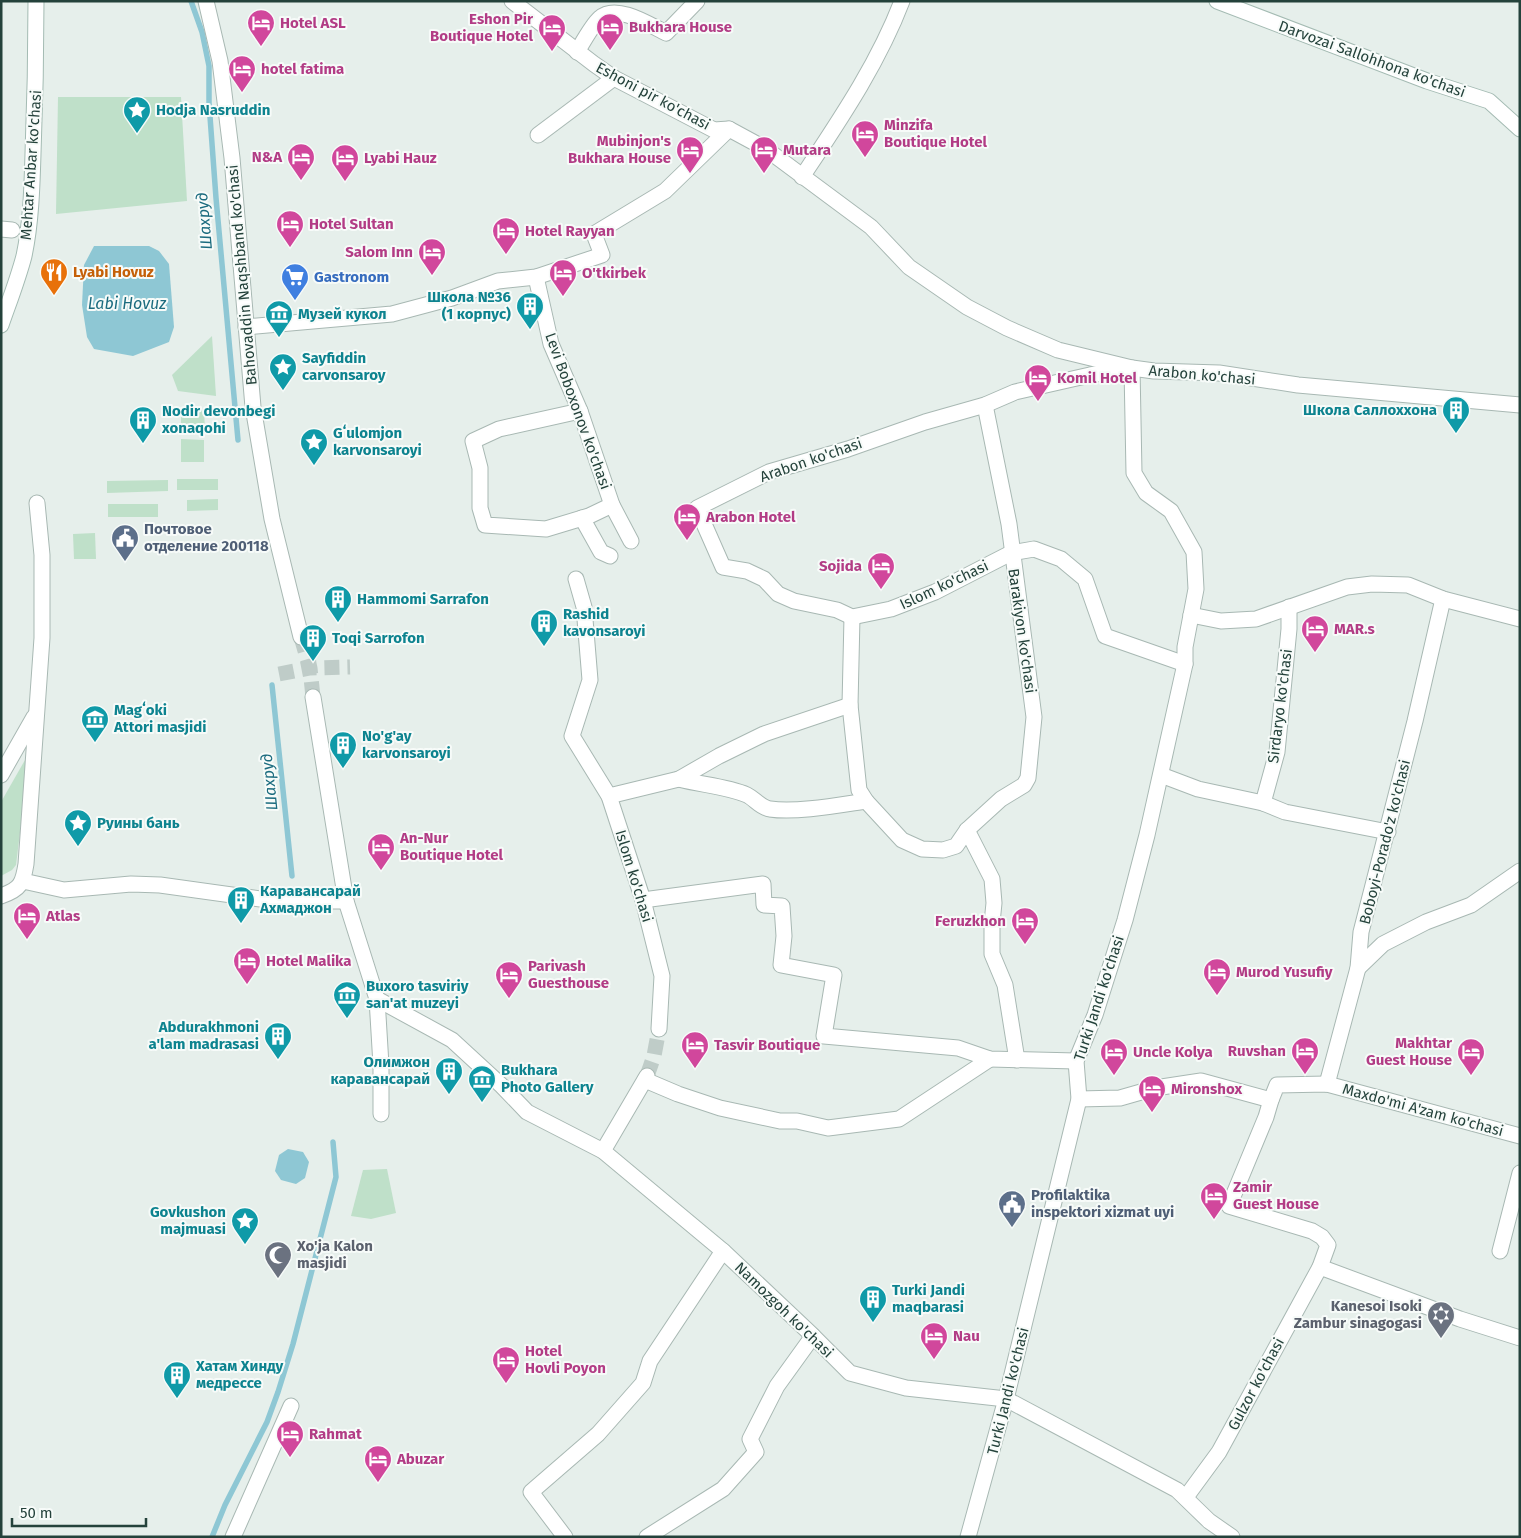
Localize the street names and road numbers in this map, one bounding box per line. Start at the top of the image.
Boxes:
street label: Darvozai Sallohhona ko'chasi [1276,17,1468,101]
street label: Eshoni pir ko'chasi [593,58,713,134]
street label: Mehtar Anbar ko'chasi [17,89,45,241]
street label: Bahovaddin Naqshband ko'chasi [223,164,261,386]
street label: Levi Boboxonov ko'chasi [541,330,615,492]
street label: Arabon ko'chasi [1148,361,1256,389]
street label: Arabon ko'chasi [758,434,864,486]
street label: Islom ko'chasi [897,557,991,613]
street label: Barakiyon ko'chasi [1004,567,1040,695]
street label: Sirdaryo ko'chasi [1264,648,1296,764]
street label: Boboyi-Porado'z ko'chasi [1356,758,1414,926]
street label: Islom ko'chasi [611,828,657,924]
street label: Turki Jandi ko'chasi [1070,933,1128,1063]
street label: Maxdo'mi A'zam ko'chasi [1340,1080,1506,1140]
street label: Namozgoh ko'chasi [731,1258,837,1362]
street label: Turki Jandi ko'chasi [983,1325,1033,1457]
street label: Gulzor ko'chasi [1224,1335,1288,1433]

